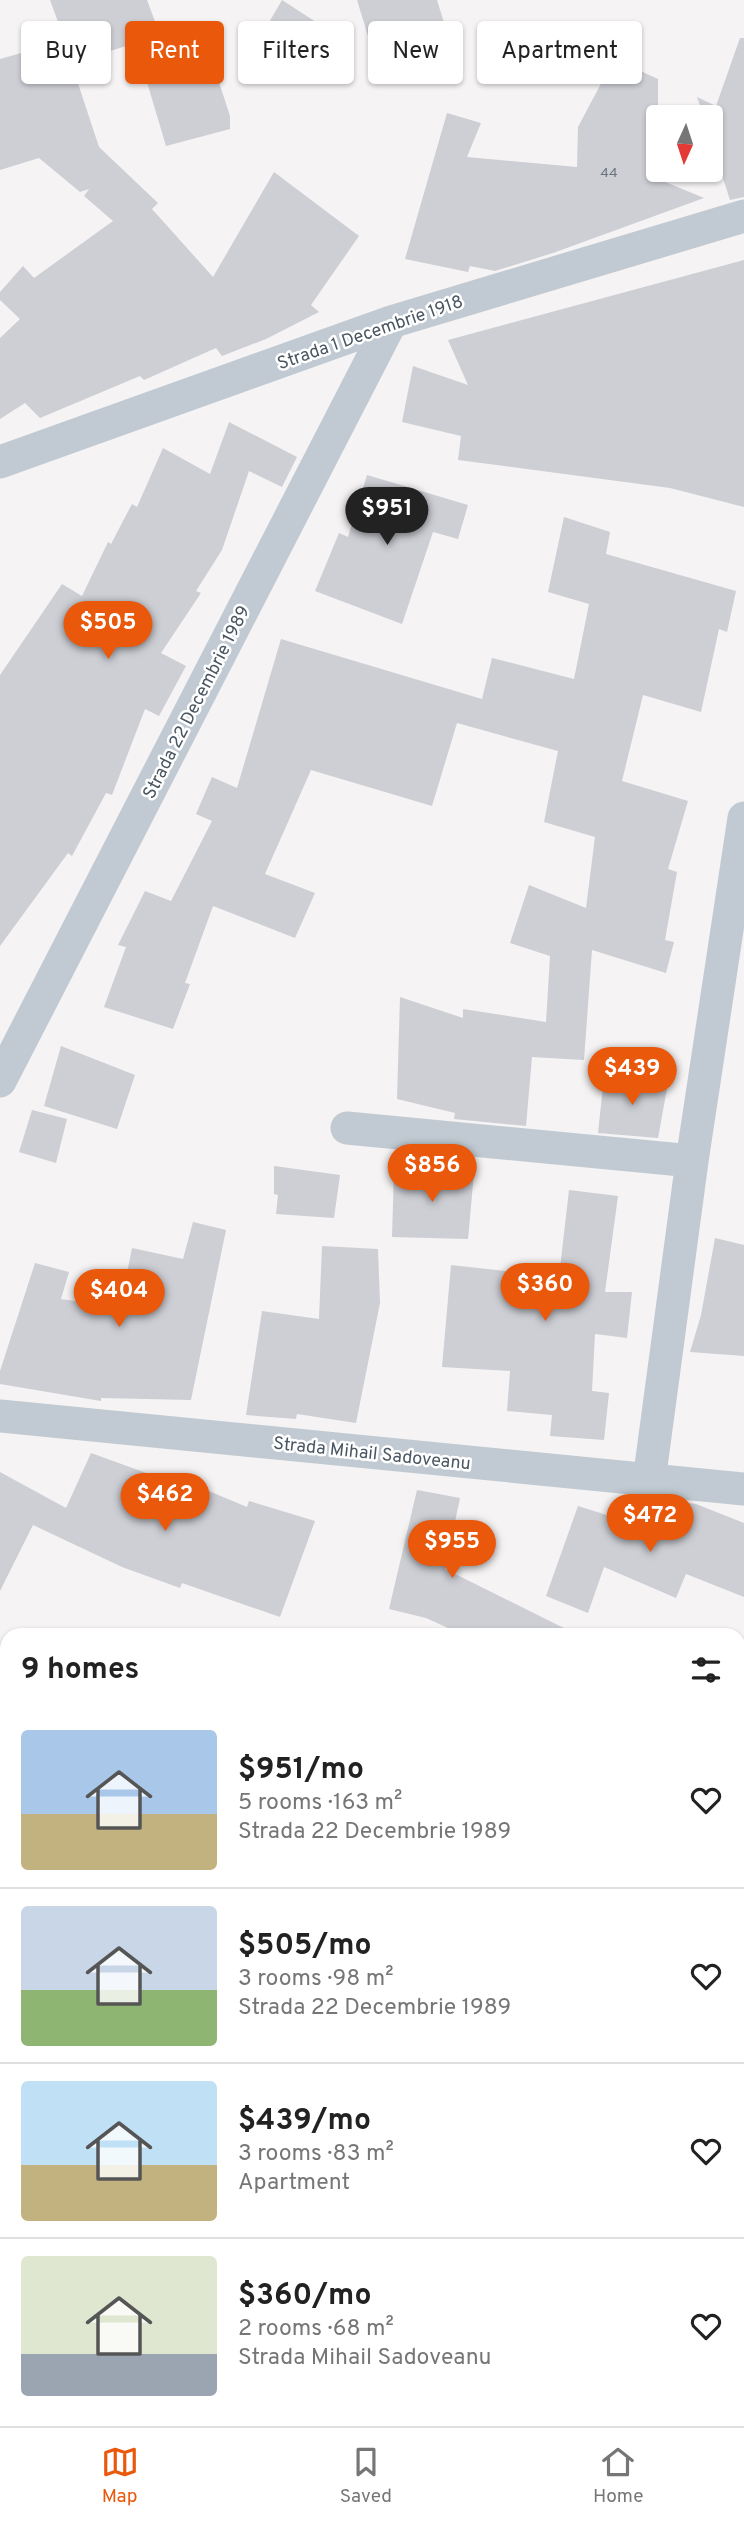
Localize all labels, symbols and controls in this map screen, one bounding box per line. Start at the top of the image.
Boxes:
chip: Buy [21,21,111,84]
chip: Rent [125,21,224,84]
chip: Filters [238,21,354,84]
chip: New [368,21,463,84]
chip: Apartment [477,21,642,84]
north arrow [646,105,723,182]
map controls [646,105,723,182]
house number: 44 [600,165,618,182]
street label: Strada 1 Decembrie 1918 [275,291,466,376]
pin: $951 [346,488,428,547]
text: $951 [361,495,413,524]
pin: $505 [67,602,149,661]
street label: Strada 22 Decembrie 1989 [139,602,256,803]
text: $505 [79,609,137,638]
pin: $439 [591,1048,673,1107]
text: $439 [604,1055,660,1084]
pin: $856 [391,1144,473,1204]
text: $856 [404,1152,460,1181]
pin: $360 [504,1264,586,1323]
pin: $404 [78,1270,160,1329]
text: $360 [517,1271,573,1300]
text: $404 [90,1277,148,1306]
street label: Strada Mihail Sadoveanu [272,1433,472,1476]
pin: $462 [124,1474,206,1533]
text: $462 [137,1481,193,1510]
pin: $472 [609,1494,691,1554]
text: $472 [623,1502,677,1531]
pin: $955 [411,1520,493,1580]
text: $955 [424,1528,480,1557]
icon: filters [687,1651,725,1689]
text: 9 homes [21,1652,139,1689]
text: $951/mo [238,1752,364,1789]
icon: home [77,1758,161,1842]
icon: heart [687,1781,725,1819]
text: 5 rooms · 163 m² [238,1789,402,1818]
text: Strada 22 Decembrie 1989 [238,1818,511,1847]
text: $505/mo [238,1928,372,1965]
icon: home [77,1934,161,2018]
icon: heart [687,1957,725,1995]
text: 3 rooms · 98 m² [238,1965,394,1994]
text: Strada 22 Decembrie 1989 [238,1994,511,2023]
text: $439/mo [238,2103,371,2140]
icon: home [77,2109,161,2193]
icon: heart [687,2132,725,2170]
text: 3 rooms · 83 m² [238,2140,394,2169]
text: Apartment [238,2169,350,2198]
text: $360/mo [238,2278,371,2315]
icon: home [77,2284,161,2368]
icon: heart [687,2307,725,2345]
text: 2 rooms · 68 m² [238,2315,394,2344]
text: Strada Mihail Sadoveanu [238,2344,492,2373]
tab: Map [101,2443,139,2509]
tab: Saved [340,2443,392,2509]
tab: Home [593,2443,643,2509]

